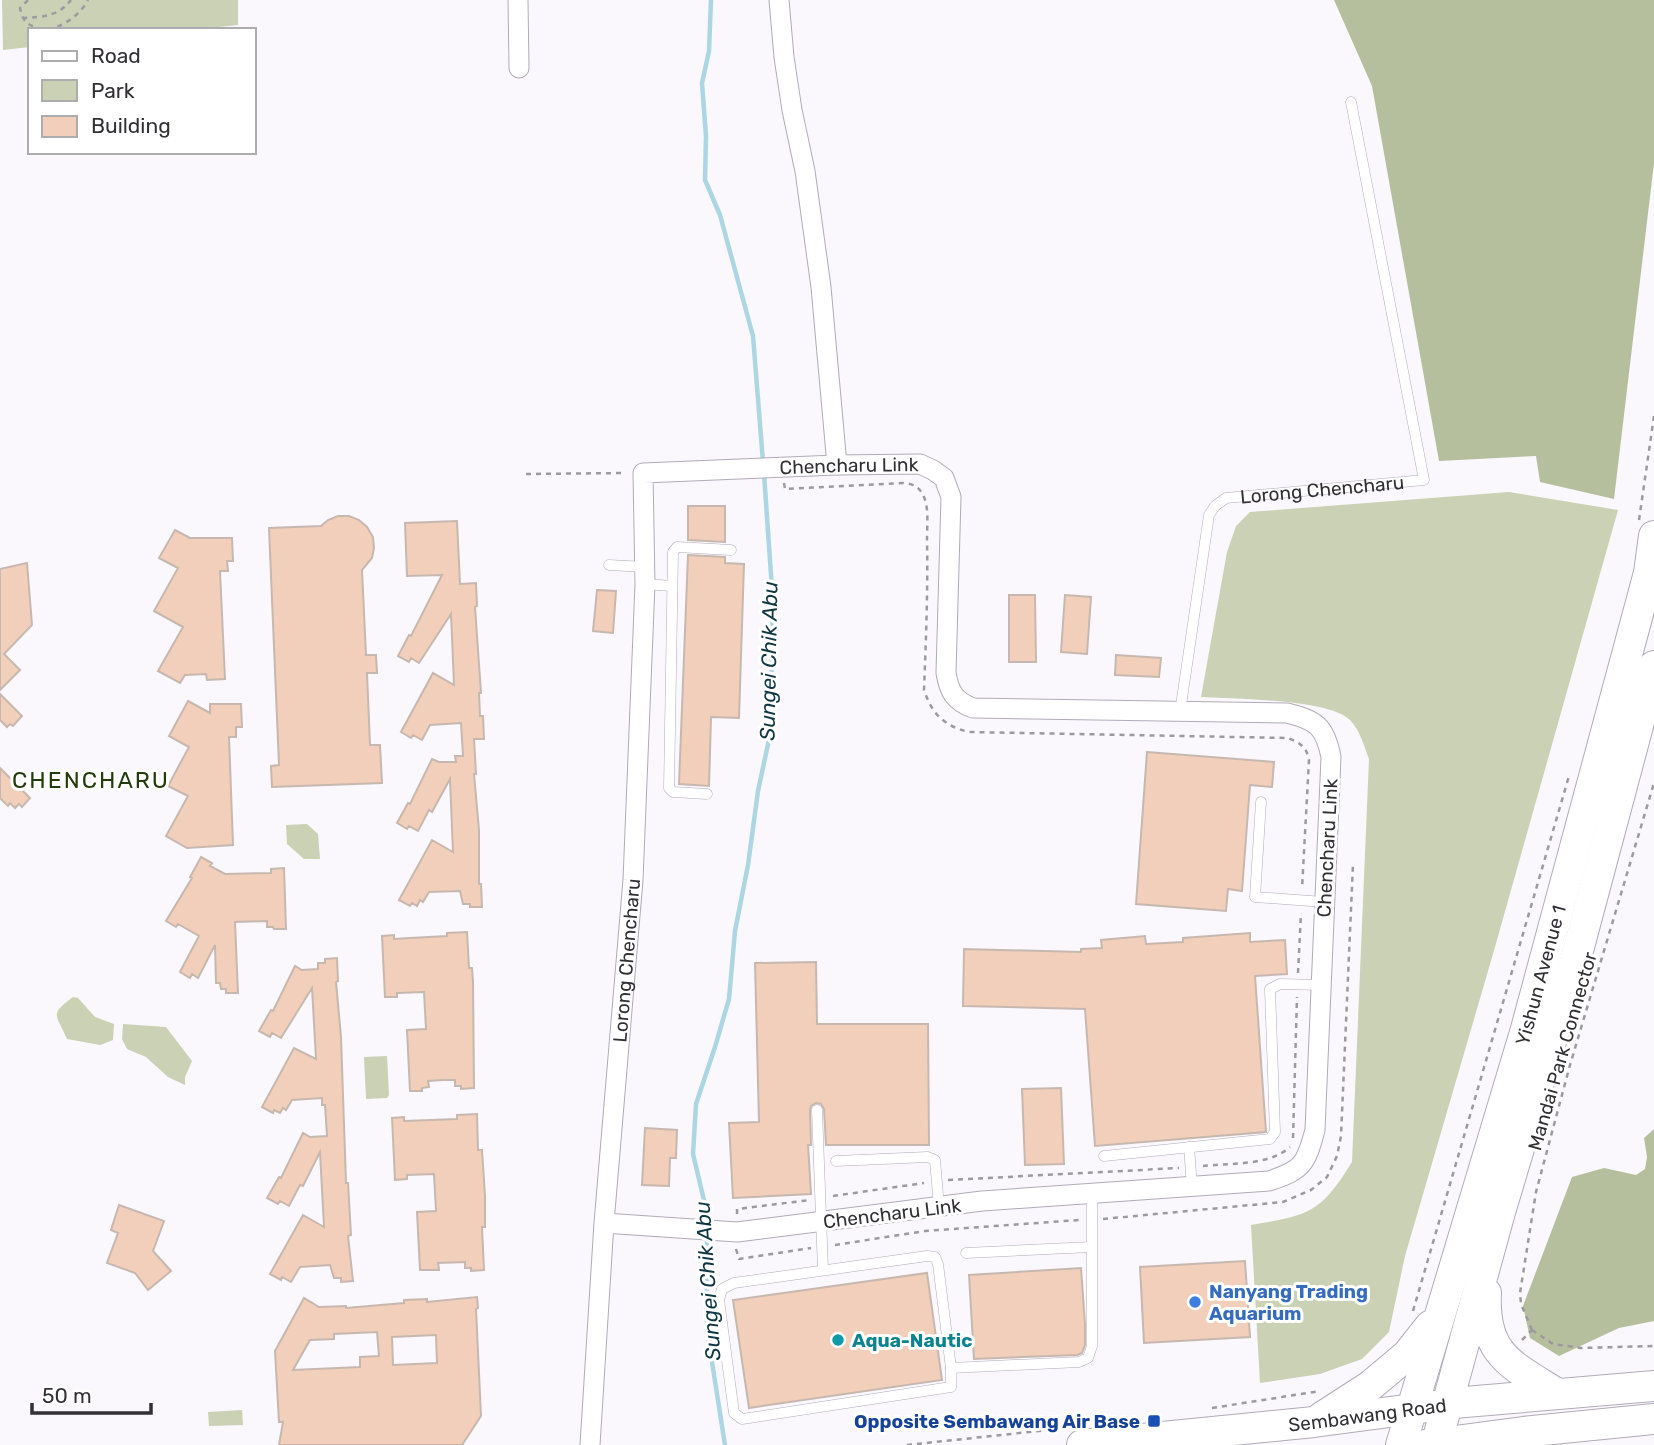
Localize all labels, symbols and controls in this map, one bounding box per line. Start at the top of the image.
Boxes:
legend [28,28,256,154]
text: Road [91,43,141,68]
text: Park [91,78,135,103]
text: Building [91,113,171,138]
street label: Chencharu Link [779,453,919,479]
street label: Lorong Chencharu [1239,471,1405,509]
water label: Sungei Chik Abu [755,581,782,741]
district label: CHENCHARU [12,766,170,794]
street label: Chencharu Link [1312,778,1343,918]
street label: Lorong Chencharu [608,877,645,1043]
street label: Yishun Avenue 1 [1511,903,1571,1048]
street label: Mandai Park Connector [1523,948,1602,1153]
street label: Chencharu Link [822,1194,963,1233]
water label: Sungei Chik Abu [689,1200,726,1361]
place label: Nanyang Trading Aquarium [1209,1280,1368,1325]
marker: Nanyang Trading Aquarium [1187,1294,1203,1310]
place label: Aqua-Nautic [852,1329,972,1352]
marker: Aqua-Nautic [830,1332,846,1348]
scale bar [32,1372,150,1416]
text: 50 m [42,1383,92,1408]
street label: Sembawang Road [1287,1394,1448,1436]
place label: Opposite Sembawang Air Base [854,1410,1140,1433]
marker: Opposite Sembawang Air Base [1146,1413,1162,1429]

